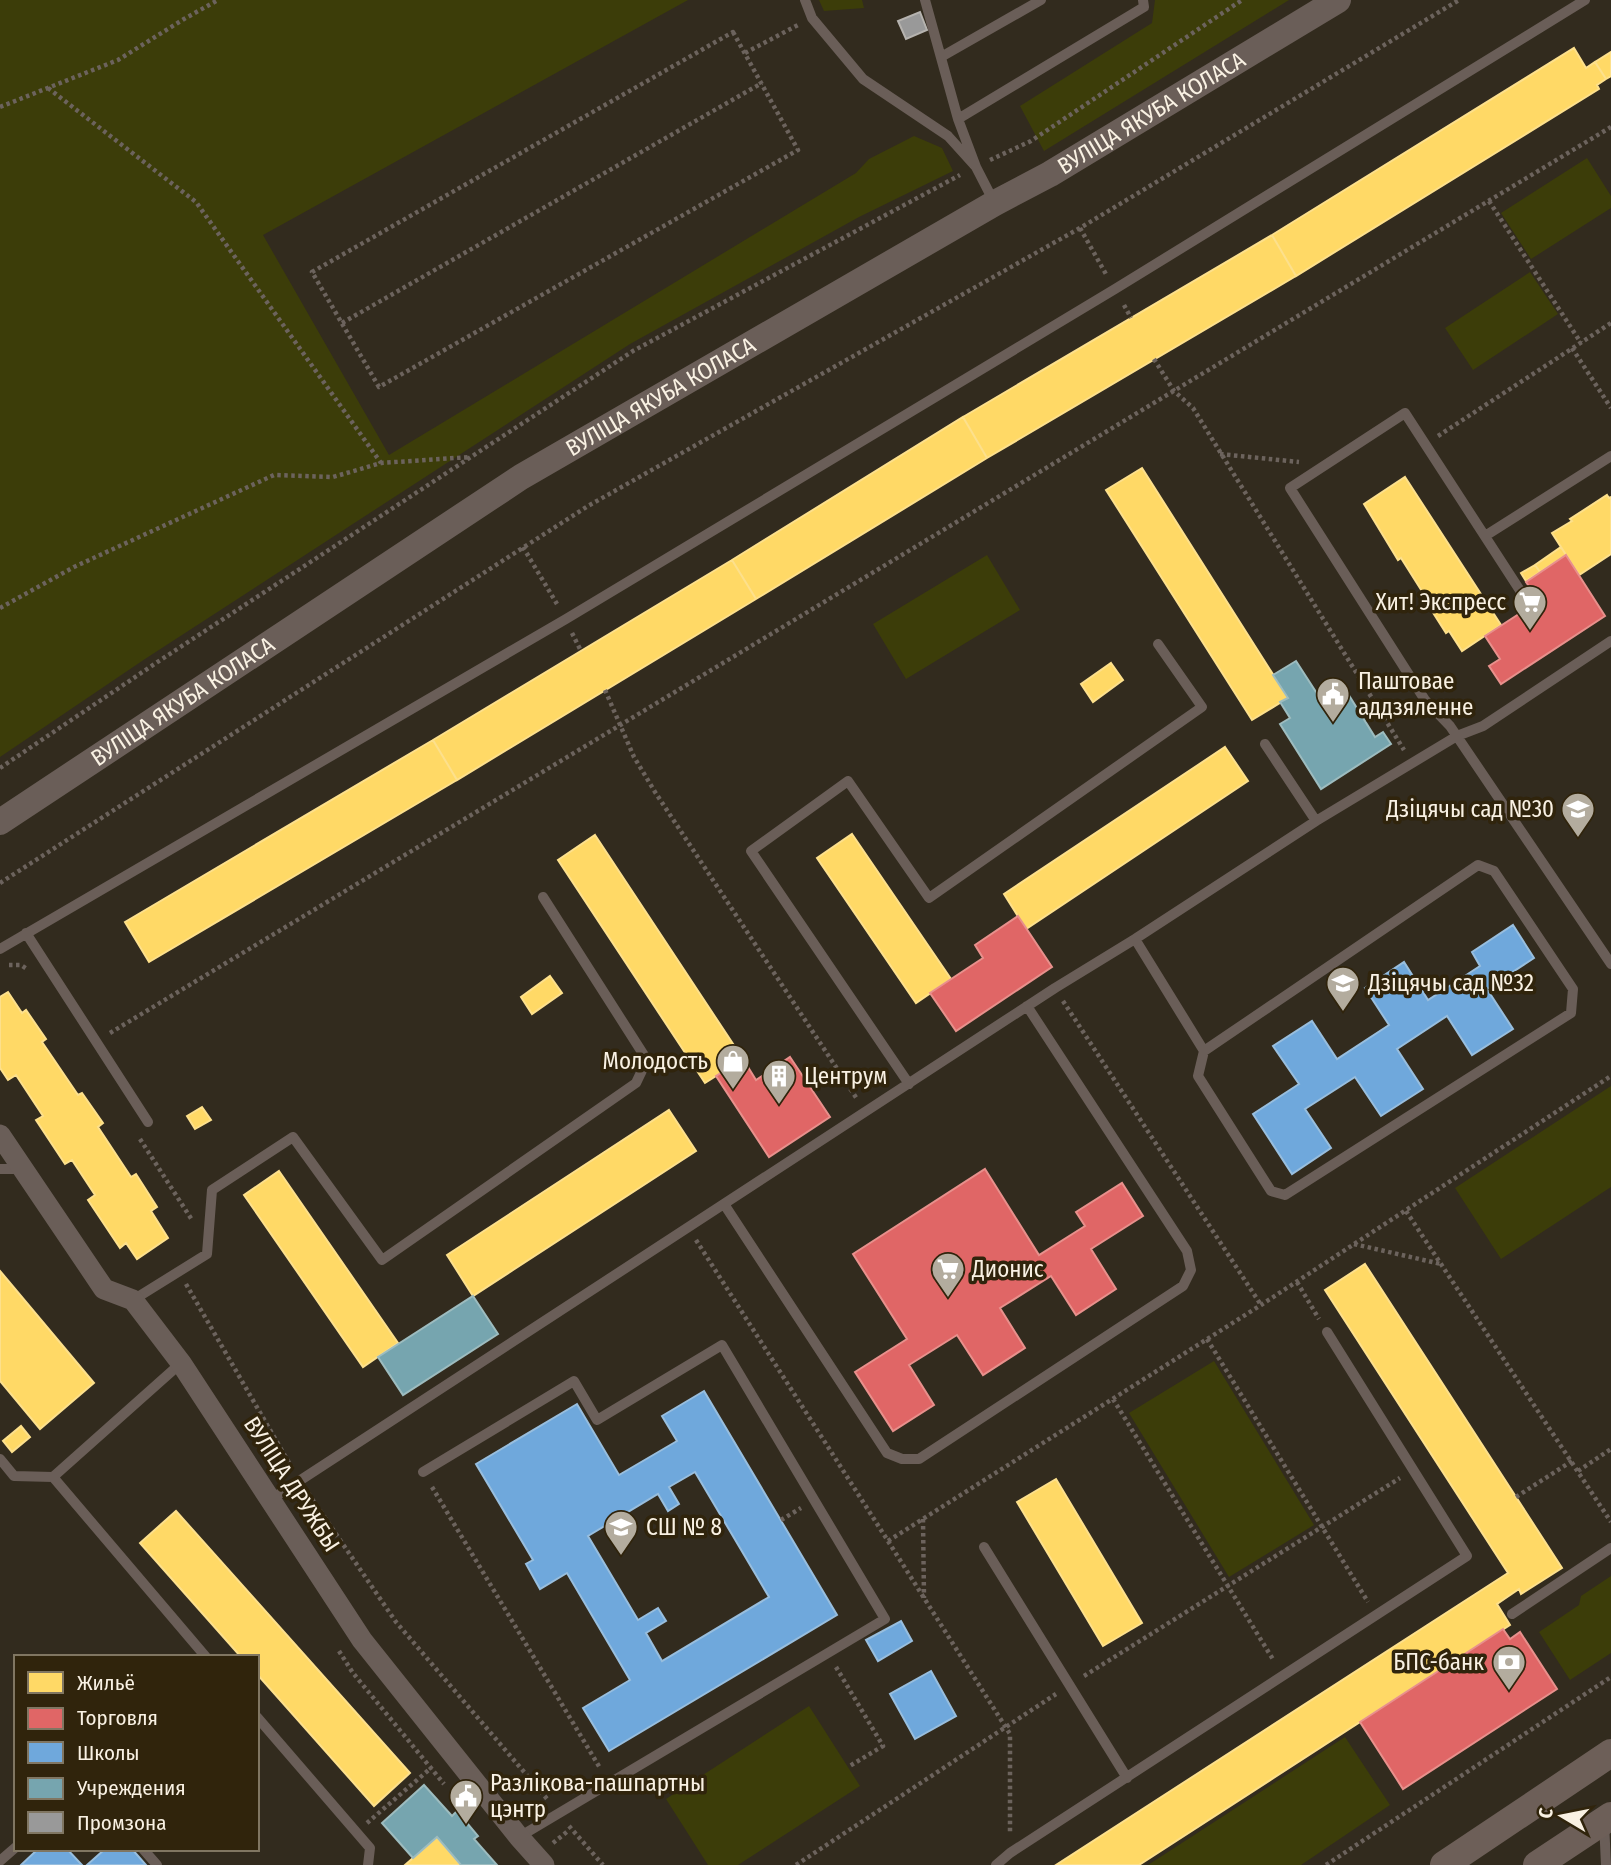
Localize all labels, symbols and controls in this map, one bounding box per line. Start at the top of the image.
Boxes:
street label: ВУЛІЦА ЯКУБА КОЛАСА [1052,45,1250,180]
street label: ВУЛІЦА ЯКУБА КОЛАСА [561,331,760,462]
supermarket icon: Хит! Экспресс [1511,583,1549,632]
place label: Хит! Экспресс [1375,588,1506,616]
street label: ВУЛІЦА ЯКУБА КОЛАСА [86,630,280,772]
place label: Паштовае аддзяленне [1358,667,1473,721]
public building icon: Паштовае аддзяленне [1314,675,1352,724]
school or university icon: Дзіцячы сад №30 [1559,790,1597,839]
place label: Дзіцячы сад №30 [1385,795,1554,823]
school or university icon: Дзіцячы сад №32 [1324,964,1362,1013]
place label: Дзіцячы сад №32 [1367,969,1534,997]
shop icon: Молодость [714,1042,752,1091]
place label: Молодость [603,1047,708,1075]
building icon: Центрум [760,1057,798,1106]
place label: Центрум [804,1062,887,1090]
supermarket icon: Дионис [929,1250,967,1299]
place label: Дионис [971,1255,1044,1283]
street label: ВУЛІЦА ДРУЖБЫ [238,1411,346,1557]
school or university icon: СШ № 8 [602,1508,640,1557]
place label: СШ № 8 [646,1513,722,1541]
bank icon: БПС-банк [1490,1643,1528,1692]
place label: БПС-банк [1393,1648,1484,1676]
legend [14,1655,259,1851]
text: Жильё [77,1670,135,1696]
text: Торговля [77,1705,158,1731]
text: Школы [77,1740,140,1766]
place label: Разлікова-пашпартны цэнтр [490,1769,705,1823]
text: Учреждения [76,1775,186,1801]
public building icon: Разлікова-пашпартны цэнтр [447,1777,485,1826]
north arrow [1527,1781,1597,1851]
text: С [1534,1806,1558,1820]
text: Промзона [77,1810,166,1836]

